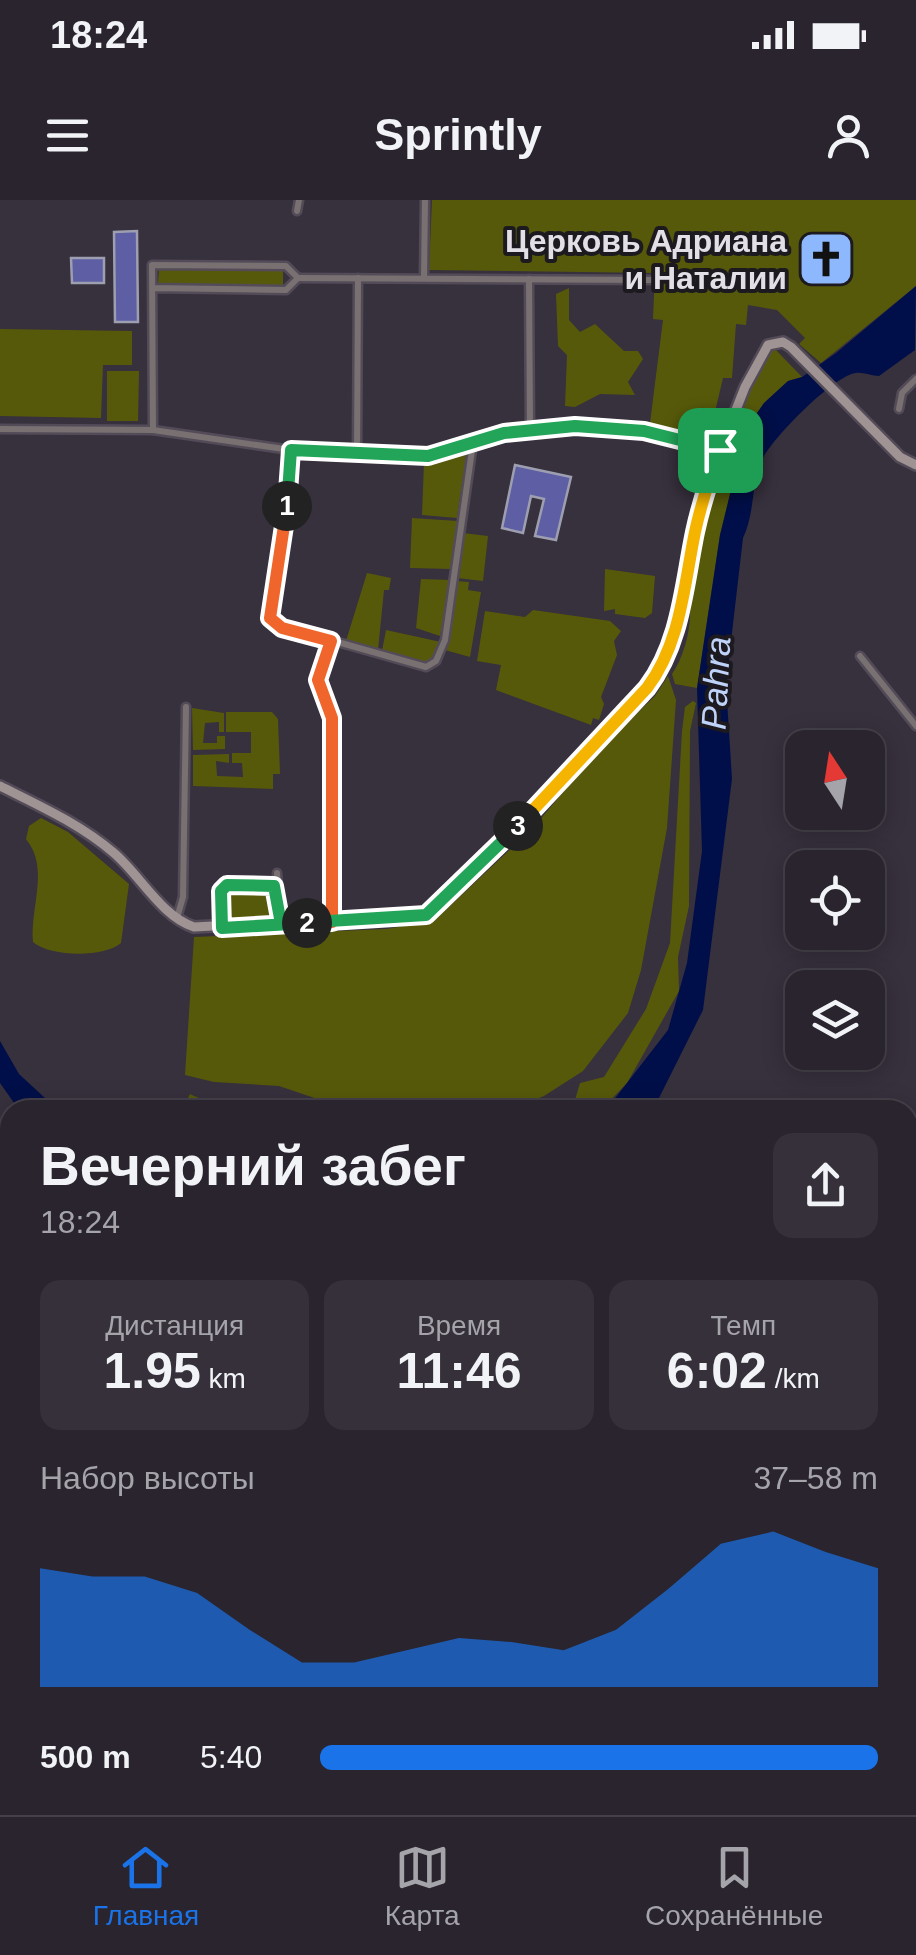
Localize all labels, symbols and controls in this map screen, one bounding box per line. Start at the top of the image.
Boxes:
text: 18:24 [50,14,147,56]
icon: menu [40,108,95,163]
icon: person [821,108,876,163]
text: Sprintly [374,109,542,160]
place label: Церковь Адриана и Наталии [505,223,787,296]
church icon: Церковь Адриана и Наталии [796,229,856,289]
pin [678,408,763,493]
icon: arrive [693,423,748,478]
pin: 1 [262,481,312,531]
text: 1 [279,490,295,521]
water label: Pahra [694,635,737,731]
north arrow [785,730,885,830]
map controls [785,730,885,1070]
pin: 3 [493,801,543,851]
text: 3 [510,810,526,841]
button: locate [785,850,885,950]
pin: 2 [282,898,332,948]
text: 2 [299,907,315,938]
button: layers [785,970,885,1070]
button: share [773,1133,878,1238]
text: Вечерний забег [40,1135,466,1197]
text: 18:24 [40,1204,120,1240]
text: Дистанция [105,1310,244,1341]
text: Время [417,1310,501,1341]
text: Темп [711,1310,776,1341]
text: 1.95 [103,1343,201,1399]
text: 11:46 [396,1343,522,1399]
text: 6:02 [667,1343,767,1399]
text: km [201,1363,246,1394]
text: /km [767,1363,820,1394]
text: Набор высоты [40,1460,255,1496]
text: 37–58 m [753,1460,878,1496]
text: 500 m [40,1739,131,1775]
text: 5:40 [200,1739,262,1775]
tab: Главная [93,1840,199,1932]
tab: Карта [385,1840,460,1932]
tab: Сохранённые [645,1840,823,1932]

